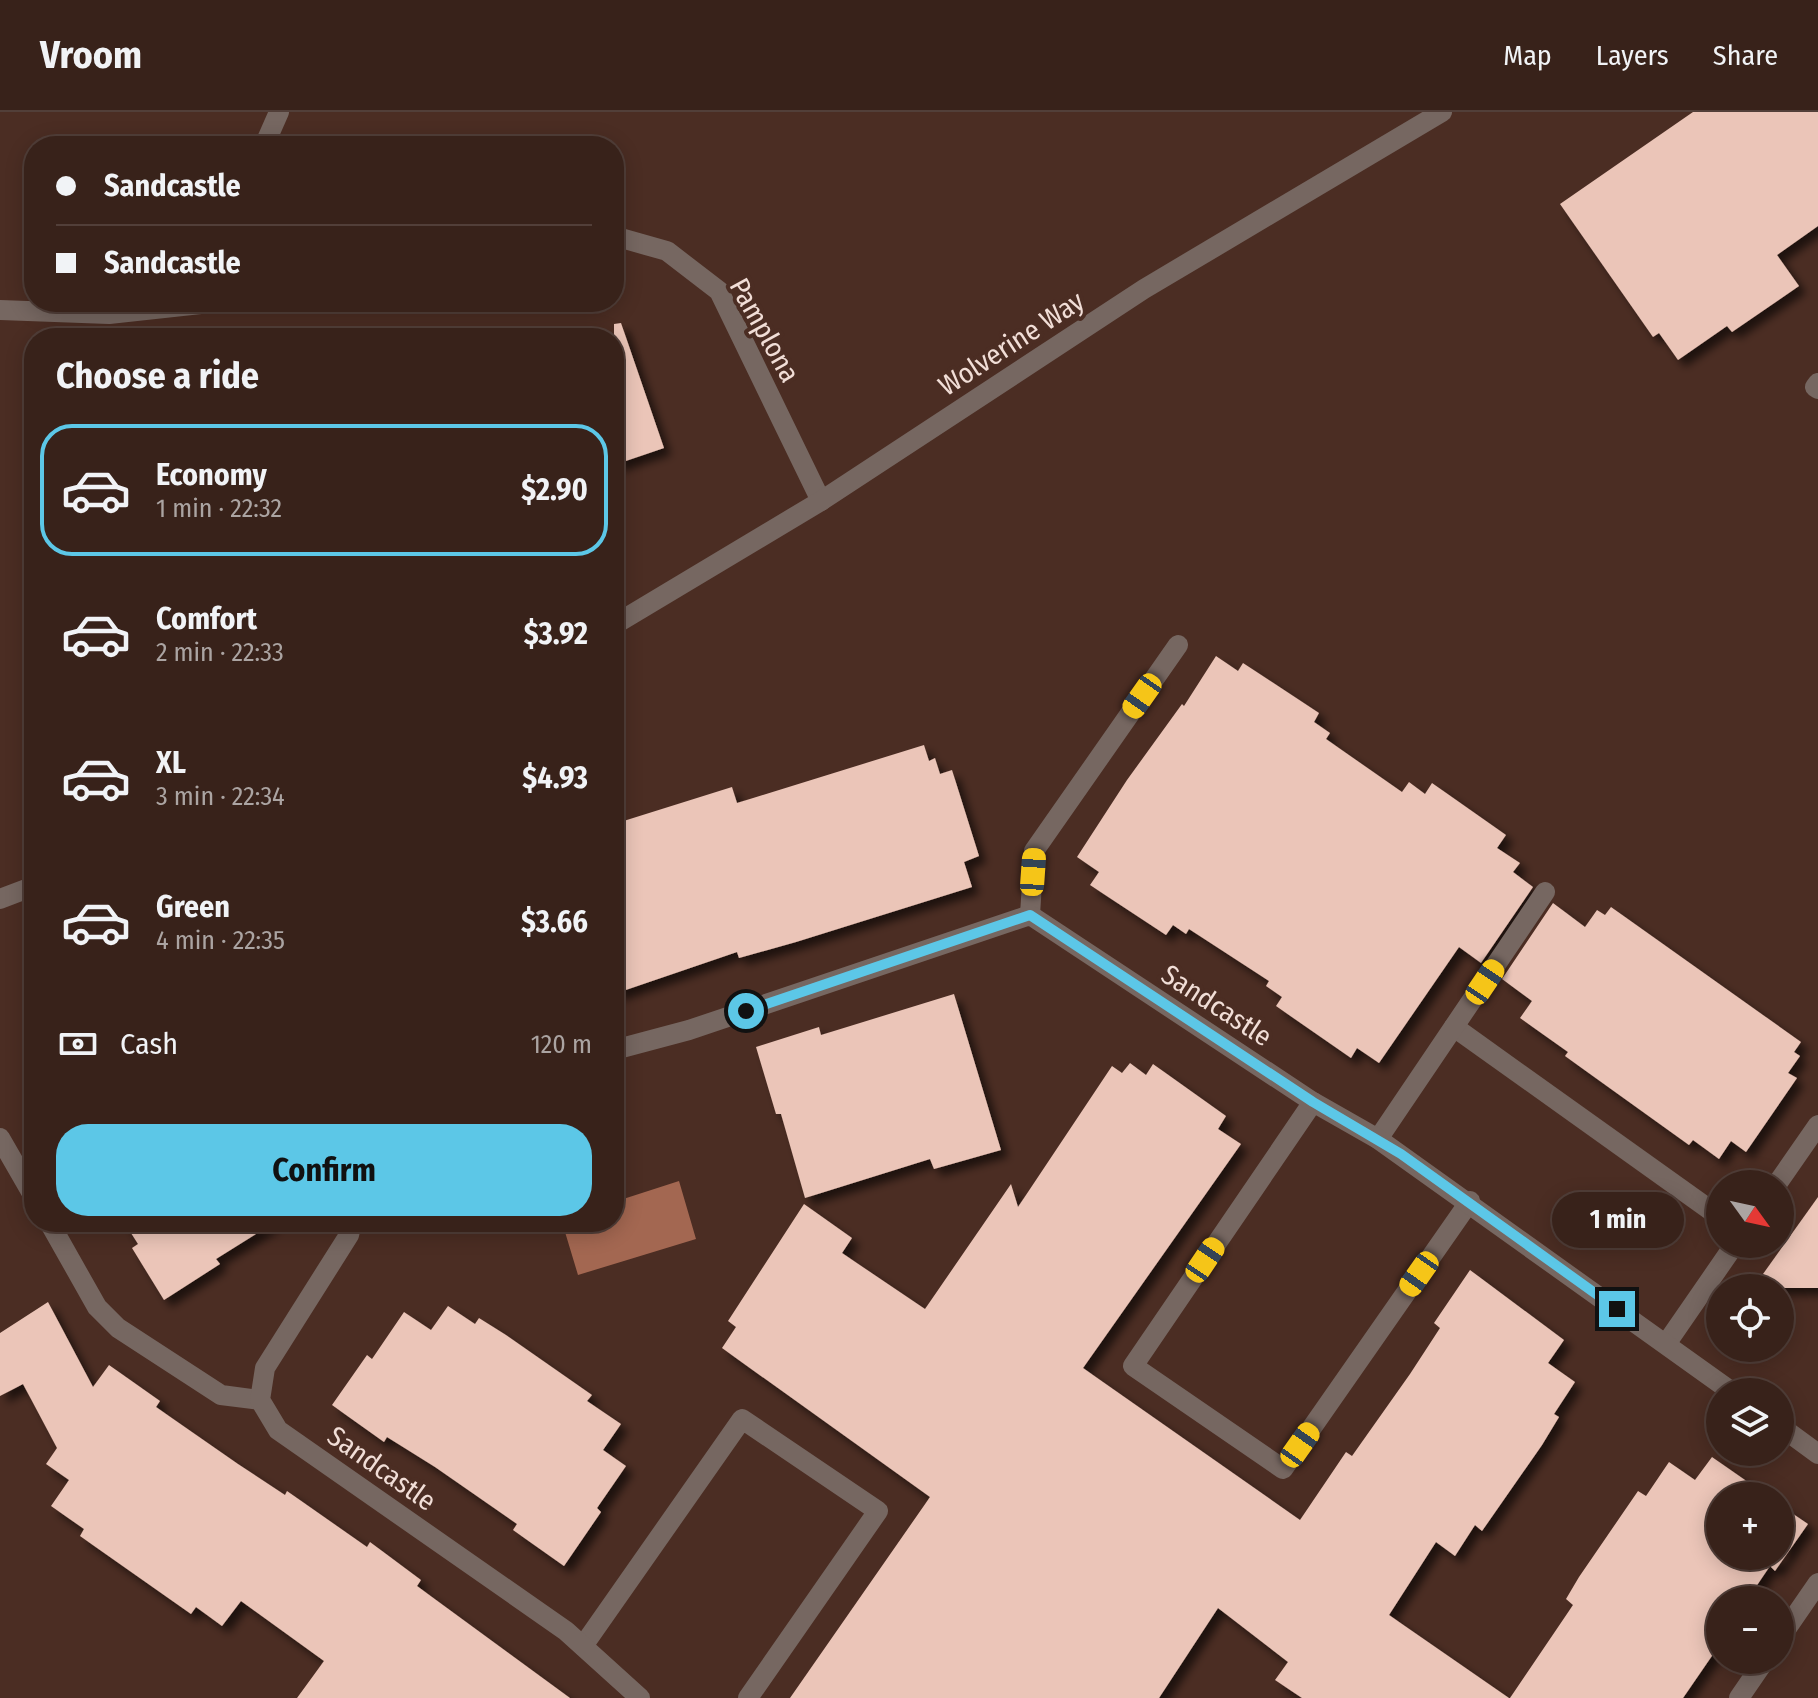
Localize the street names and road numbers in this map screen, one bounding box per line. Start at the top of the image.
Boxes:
street label: Pamplona [723,272,807,388]
street label: Wolverine Way [932,284,1091,403]
street label: Sandcastle [1156,958,1278,1053]
street label: Sandcastle [321,1419,442,1518]

